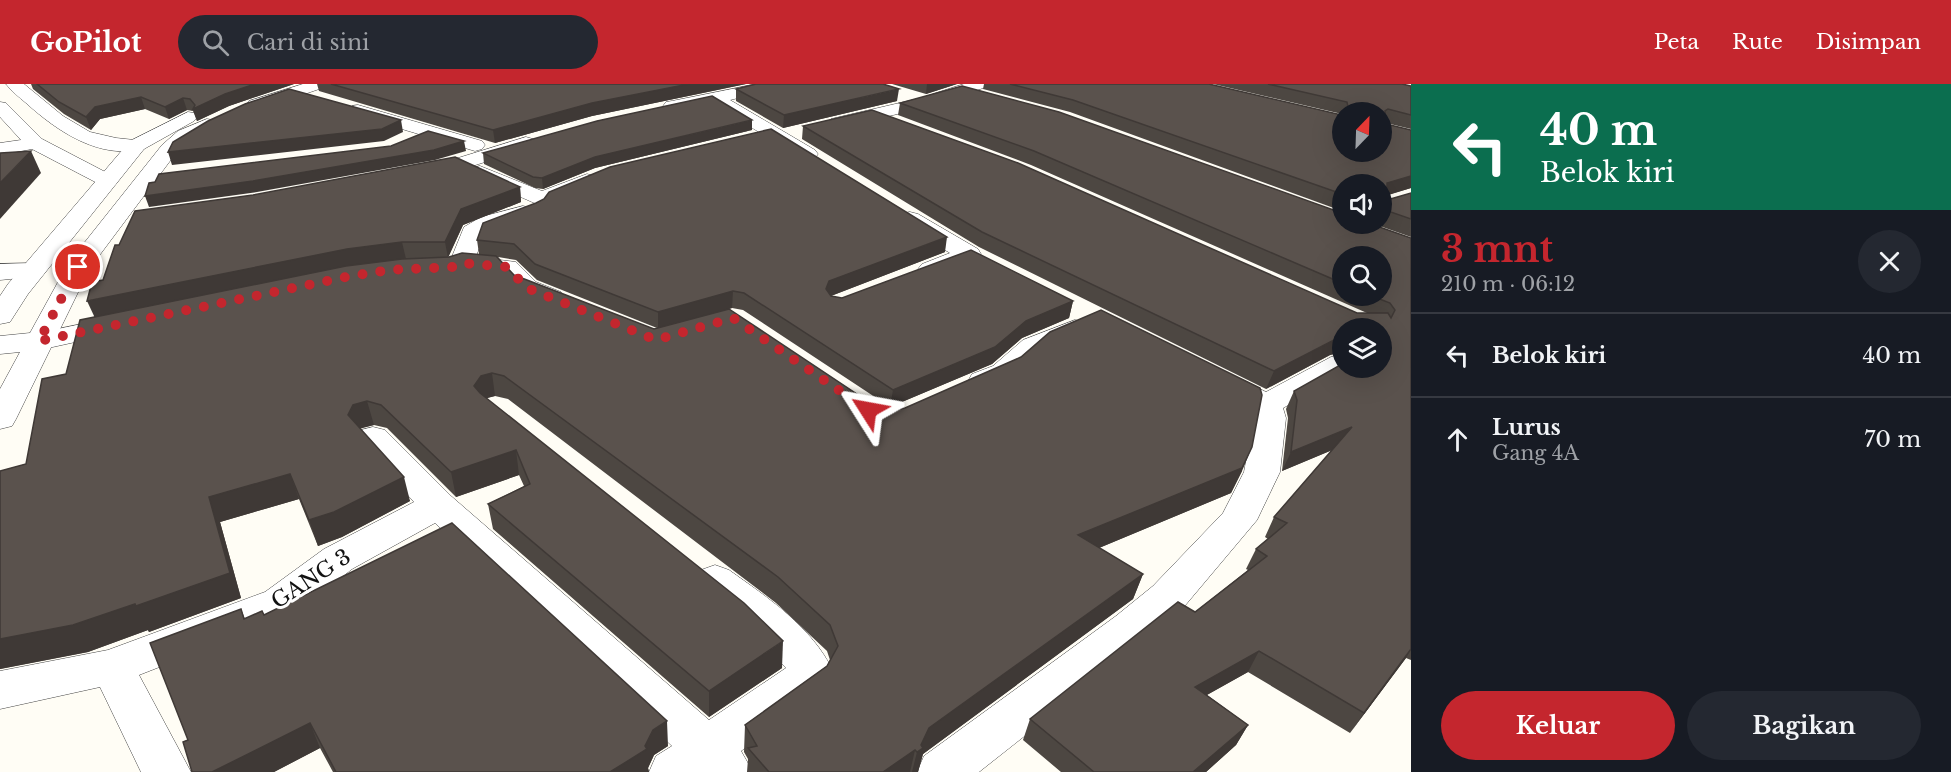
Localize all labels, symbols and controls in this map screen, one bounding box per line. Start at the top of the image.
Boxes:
search box [178,15,598,69]
text: GoPilot [30,25,142,60]
icon: search [199,26,232,59]
text: Cari di sini [247,29,370,56]
text: Peta [1654,29,1699,55]
text: Rute [1732,29,1783,55]
text: Disimpan [1816,29,1921,55]
north arrow [1332,102,1392,162]
map controls [1332,102,1392,378]
text: 40 m [1540,104,1657,156]
icon: left [1441,108,1519,186]
text: Belok kiri [1540,156,1675,189]
button: sound [1332,174,1392,234]
text: 3 mnt [1441,227,1553,272]
button: close [1858,230,1921,293]
pin [52,241,103,292]
button: search [1332,246,1392,306]
icon: arrive [61,250,94,283]
text: 210 m · 06:12 [1441,272,1575,296]
button: layers [1332,318,1392,378]
icon: left [1441,339,1474,372]
text: Belok kiri [1492,342,1606,369]
text: 40 m [1863,342,1921,369]
position arrow [836,378,900,442]
text: Lurus [1492,414,1561,441]
icon: ahead [1441,423,1474,456]
text: 70 m [1864,426,1921,453]
text: Gang 4A [1492,441,1579,465]
street label: GANG 3 [266,544,356,614]
button: Keluar [1441,691,1675,760]
button: Bagikan [1687,691,1921,760]

